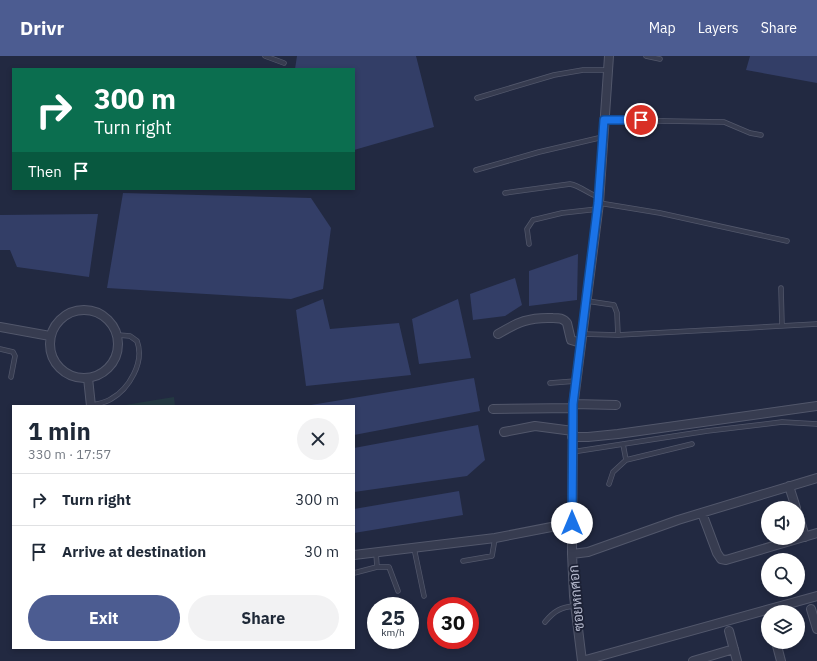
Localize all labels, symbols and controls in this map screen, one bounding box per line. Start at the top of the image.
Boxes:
text: Drivr [20,16,64,40]
text: Map [649,19,676,37]
text: Layers [698,19,739,37]
text: Share [761,19,797,37]
text: 300 m [94,80,176,117]
icon: right [28,84,80,136]
pin [624,103,658,137]
icon: arrive [630,109,652,131]
text: Turn right [94,116,172,139]
icon: arrive [70,160,92,182]
text: Then [28,162,62,181]
text: 1 min [28,415,91,447]
button: close [297,418,339,460]
text: 330 m · 17:57 [28,446,111,463]
icon: right [28,489,50,511]
text: Turn right [62,490,131,509]
text: 300 m [295,490,339,509]
map controls [761,501,805,649]
button: sound [761,501,805,545]
position arrow [551,502,593,544]
icon: arrive [28,541,50,563]
text: Arrive at destination [62,542,206,561]
text: 30 m [304,542,339,561]
button: search [761,553,805,597]
street label: ซอยหกศอก [564,564,588,632]
button: Exit [28,595,180,641]
button: Share [188,595,339,641]
speed limit sign: 30 [427,597,479,649]
text: 25 [381,604,405,631]
button: layers [761,605,805,649]
text: km/h [381,626,405,639]

